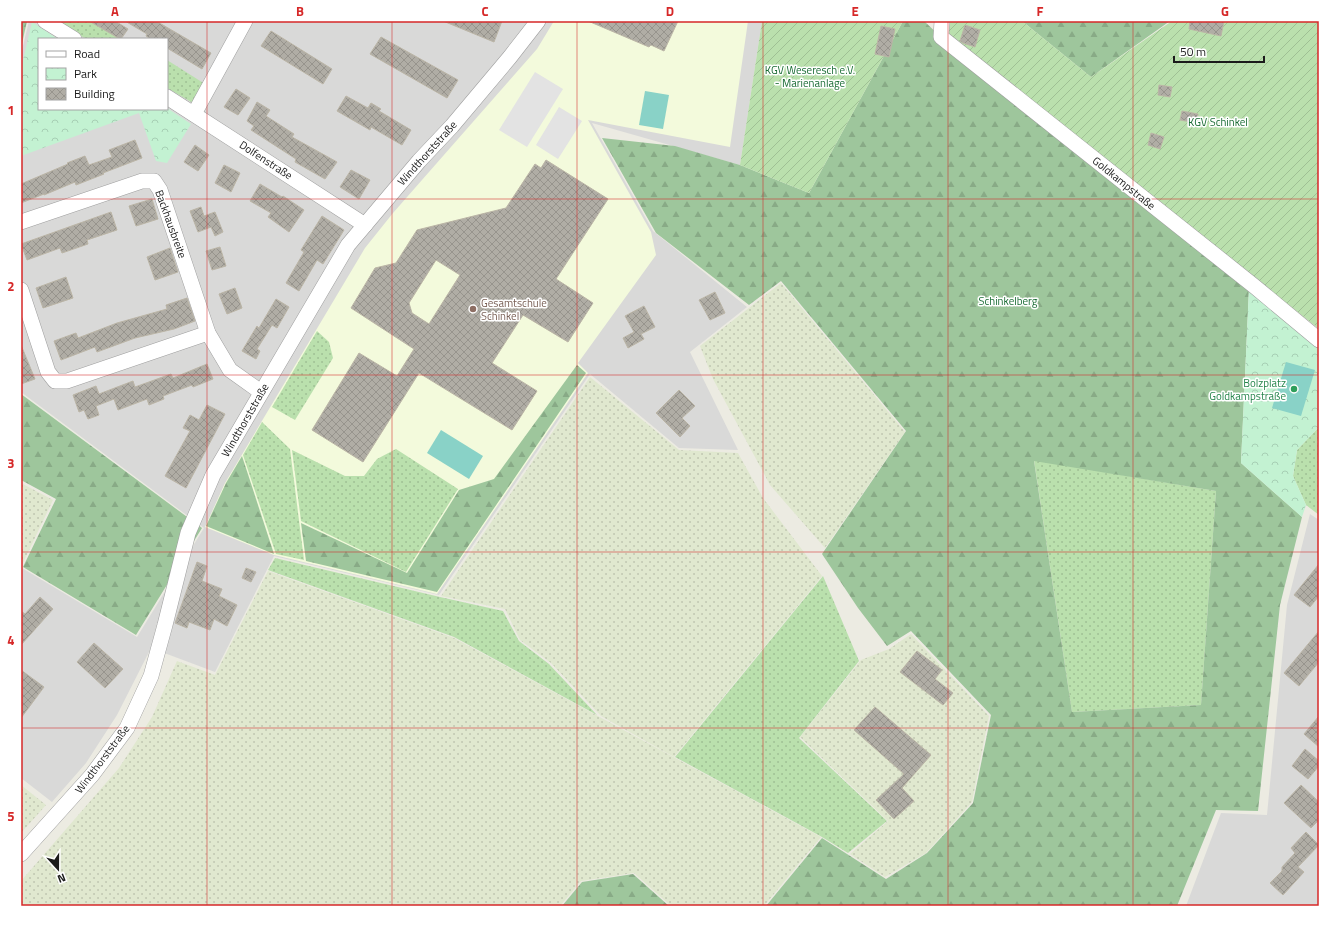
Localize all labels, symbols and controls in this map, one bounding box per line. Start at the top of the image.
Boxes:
text: A [111,1,119,21]
text: B [296,1,304,21]
text: C [481,1,489,21]
text: D [666,1,674,21]
text: E [851,1,859,21]
text: F [1037,1,1044,21]
text: G [1221,1,1229,21]
legend [38,38,168,110]
scale bar [1174,38,1264,64]
text: 50 m [1180,42,1206,61]
text: Road [74,44,100,63]
park label: KGV Weseresch e.V. - Marienanlage [765,62,855,91]
text: Park [74,64,97,83]
text: Building [74,84,115,103]
text: 1 [7,100,15,120]
park label: KGV Schinkel [1188,114,1248,130]
street label: Windthorststraße [393,117,461,189]
street label: Dolfenstraße [236,137,296,183]
street label: Goldkampstraße [1089,153,1159,214]
street label: Backhausbreite [151,188,191,261]
text: 2 [7,276,15,296]
park label: Schinkelberg [979,293,1038,309]
place label: Gesamtschule Schinkel [481,295,547,324]
marker: Gesamtschule Schinkel [468,304,478,314]
place label: Bolzplatz Goldkampstraße [1209,375,1286,404]
street label: Windthorststraße [217,380,273,460]
marker: Bolzplatz Goldkampstraße [1289,384,1299,394]
text: 3 [7,453,15,473]
text: 4 [7,630,15,650]
street label: Windthorststraße [71,721,133,797]
text: 5 [7,806,15,826]
north arrow [38,849,78,889]
text: N [55,870,68,887]

